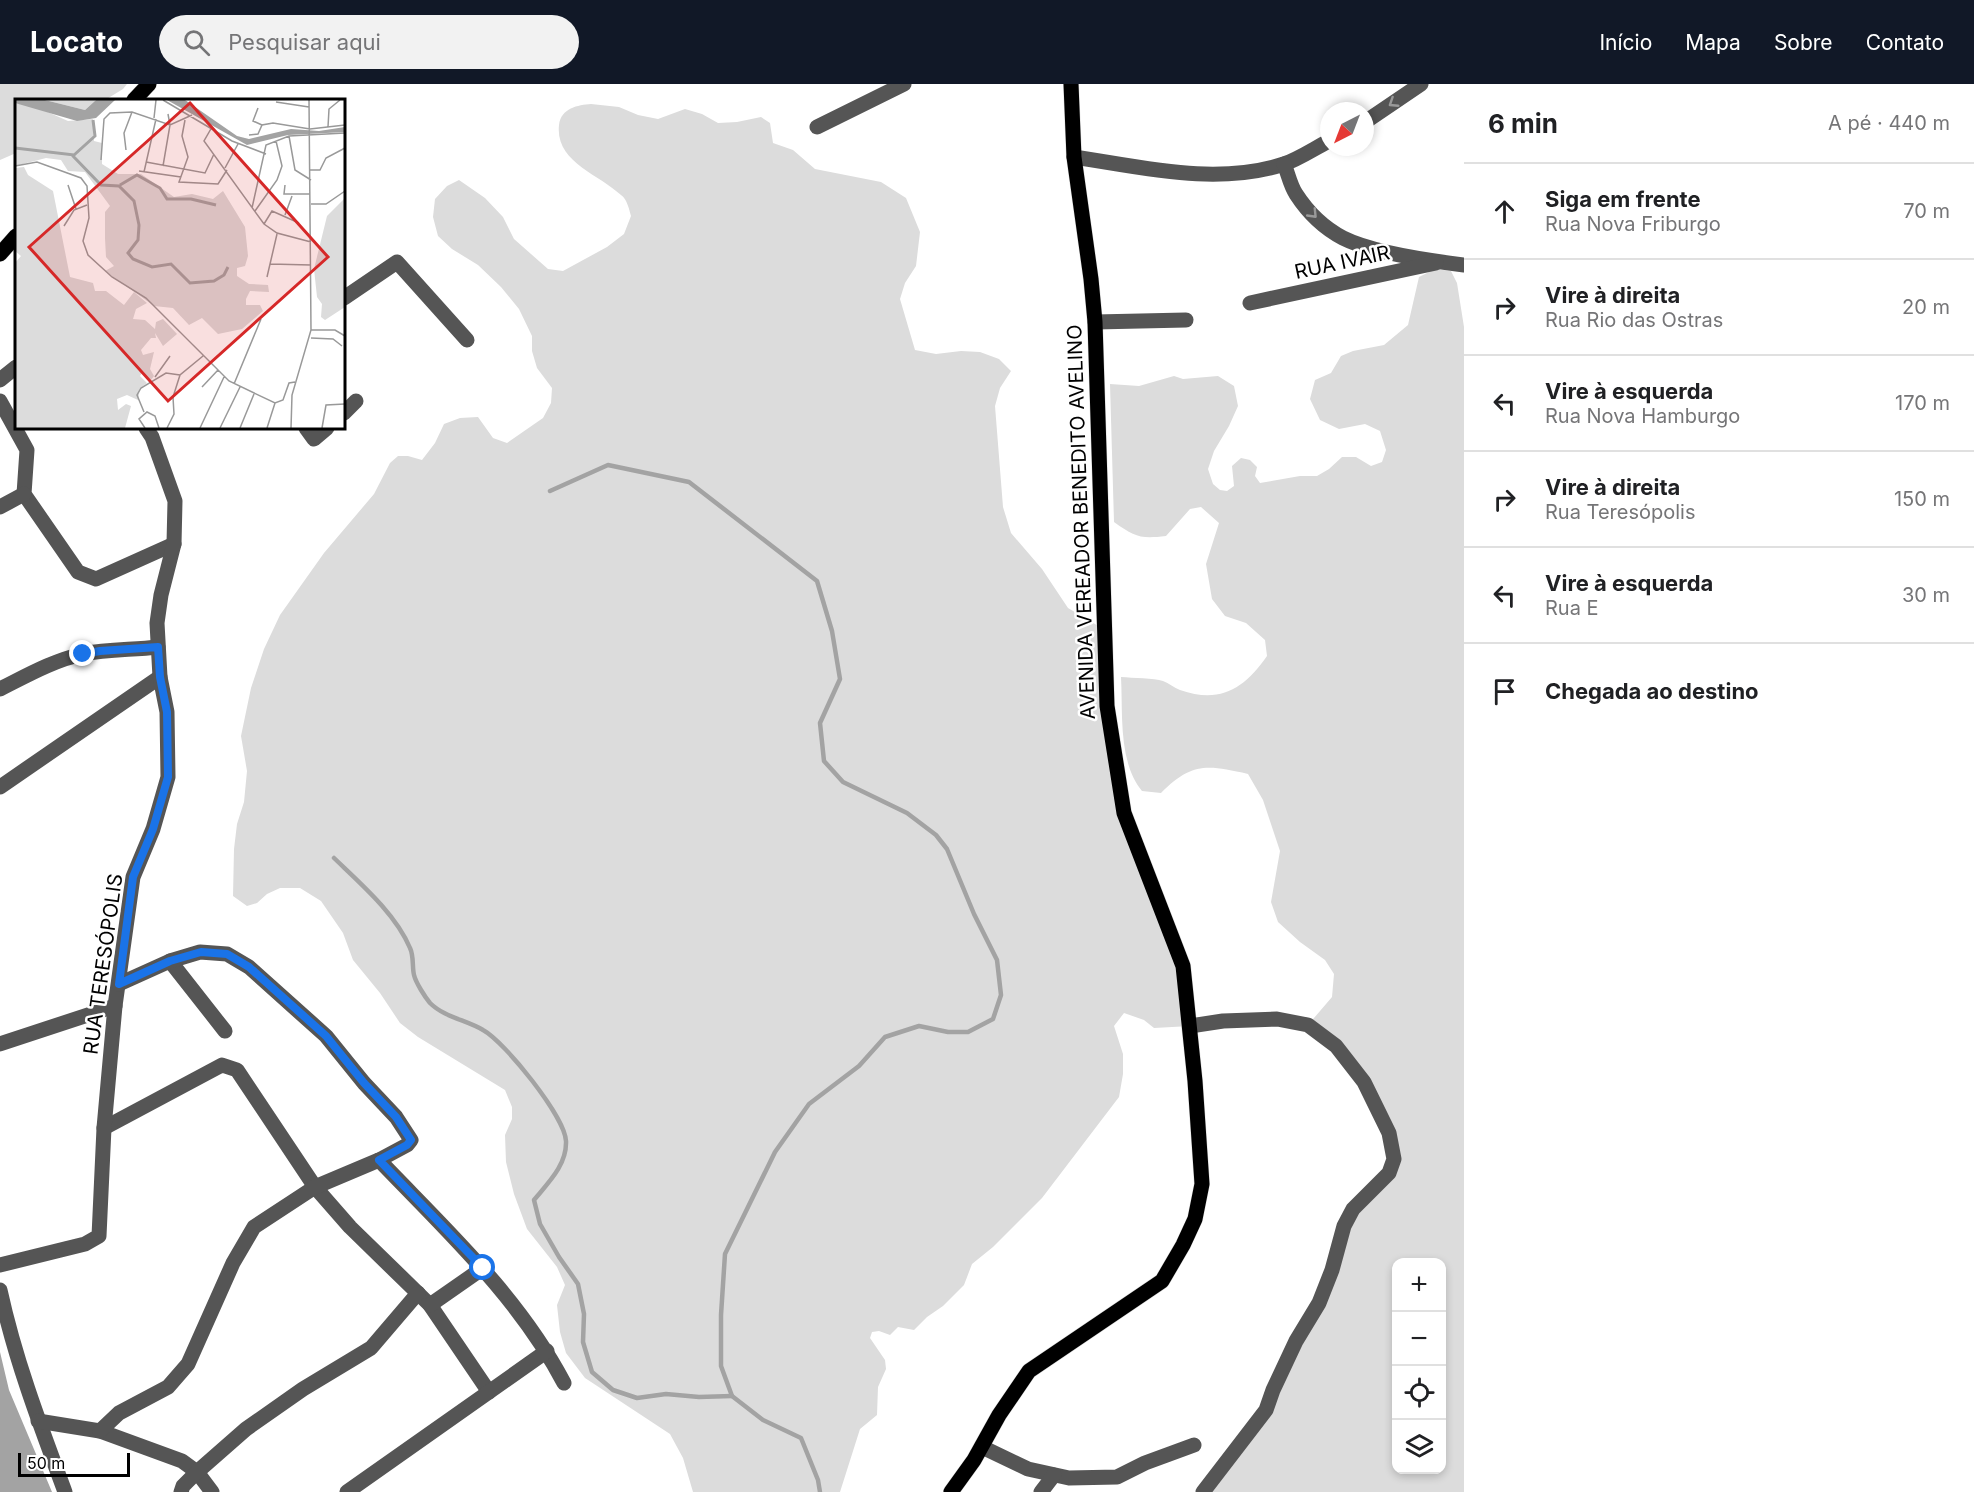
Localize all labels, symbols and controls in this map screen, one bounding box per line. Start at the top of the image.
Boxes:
search box [159,15,579,69]
text: Locato [30,25,123,59]
icon: search [180,26,213,59]
text: Pesquisar aqui [228,29,381,55]
text: Início [1599,30,1652,55]
text: Mapa [1685,30,1741,55]
text: Sobre [1774,30,1833,55]
text: Contato [1866,30,1944,55]
one-way arrow [1389,96,1399,108]
inset map [15,99,345,429]
north arrow [1320,102,1374,156]
text: 6 min [1488,108,1558,139]
text: A pé · 440 m [1828,111,1950,135]
text: Siga em frente [1545,186,1701,212]
icon: ahead [1488,195,1521,228]
text: 70 m [1903,199,1950,223]
one-way arrow [1305,206,1316,217]
text: Rua Nova Friburgo [1545,212,1721,236]
street label: RUA IVAIR [1292,240,1392,284]
text: Vire à direita [1545,282,1680,308]
icon: right [1488,291,1521,324]
text: 20 m [1902,295,1950,319]
text: Rua Rio das Ostras [1545,308,1723,332]
street label: AVENIDA VEREADOR BENEDITO AVELINO [1062,324,1100,720]
text: Vire à esquerda [1545,378,1713,404]
icon: left [1488,387,1521,420]
text: 170 m [1895,391,1950,415]
text: Rua Nova Hamburgo [1545,404,1740,428]
text: Vire à direita [1545,474,1680,500]
icon: right [1488,483,1521,516]
text: 150 m [1894,487,1950,511]
text: Rua Teresópolis [1545,500,1695,524]
text: Vire à esquerda [1545,570,1713,596]
icon: left [1488,579,1521,612]
text: 30 m [1902,583,1950,607]
text: Rua E [1545,596,1599,620]
route end [69,640,95,666]
icon: arrive [1488,675,1521,708]
text: Chegada ao destino [1545,678,1759,704]
street label: RUA TERESÓPOLIS [77,872,128,1056]
route start [469,1254,495,1280]
map controls [1392,1258,1446,1474]
button: + [1392,1258,1446,1312]
button: − [1392,1312,1446,1366]
button: locate [1392,1366,1446,1420]
button: layers [1392,1420,1446,1474]
scale bar [18,1450,130,1478]
text: 50 m [27,1453,65,1473]

